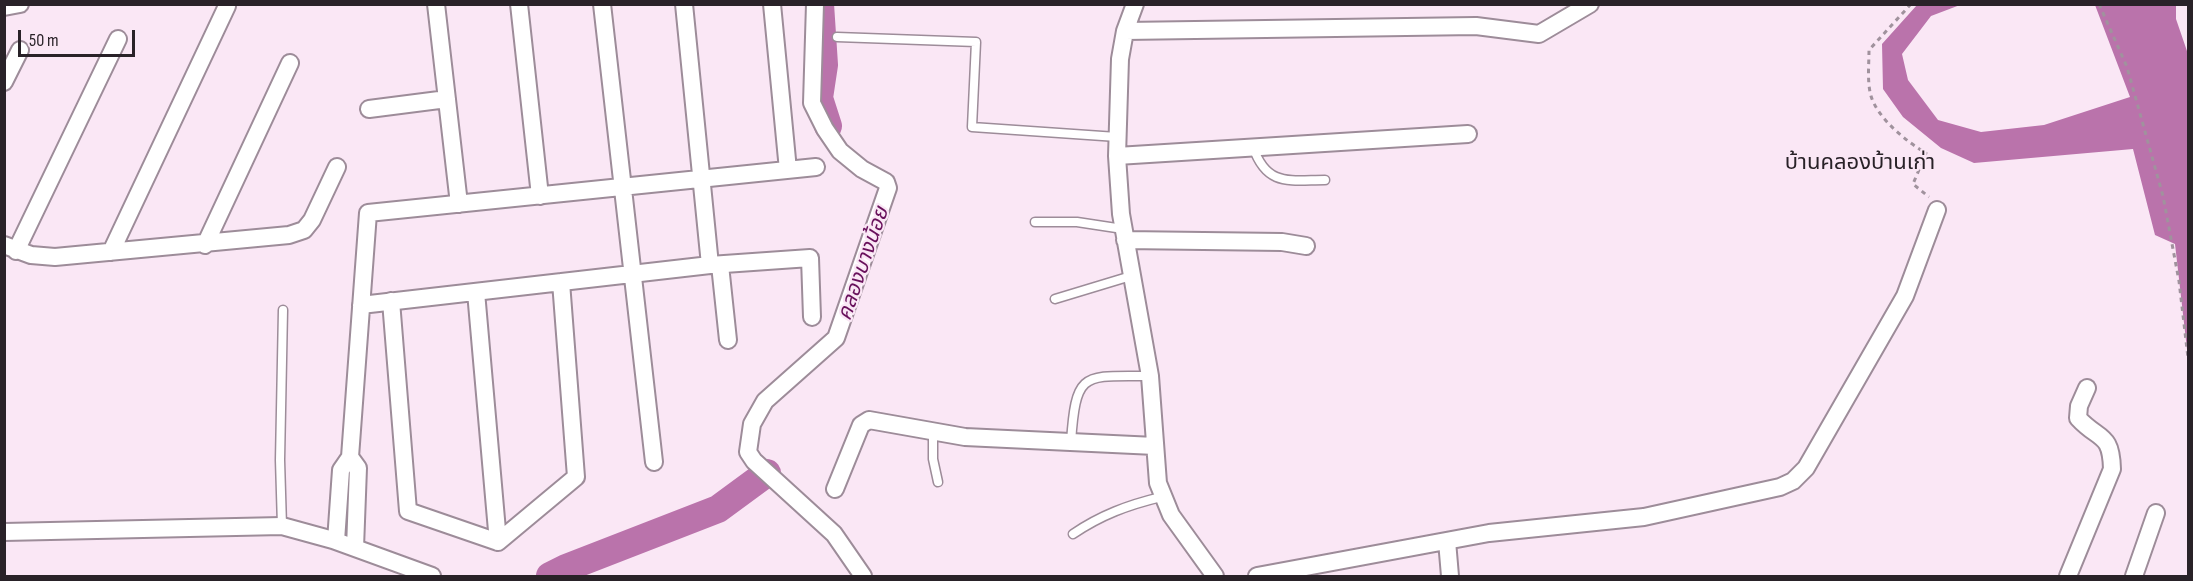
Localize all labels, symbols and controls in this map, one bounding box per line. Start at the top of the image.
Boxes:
scale bar [21,18,138,56]
text: 50 m [29,30,59,51]
district label: บ้านคลองบ้านเก่า [1785,150,1935,176]
water label: คลองบางน้อย [833,204,895,324]

